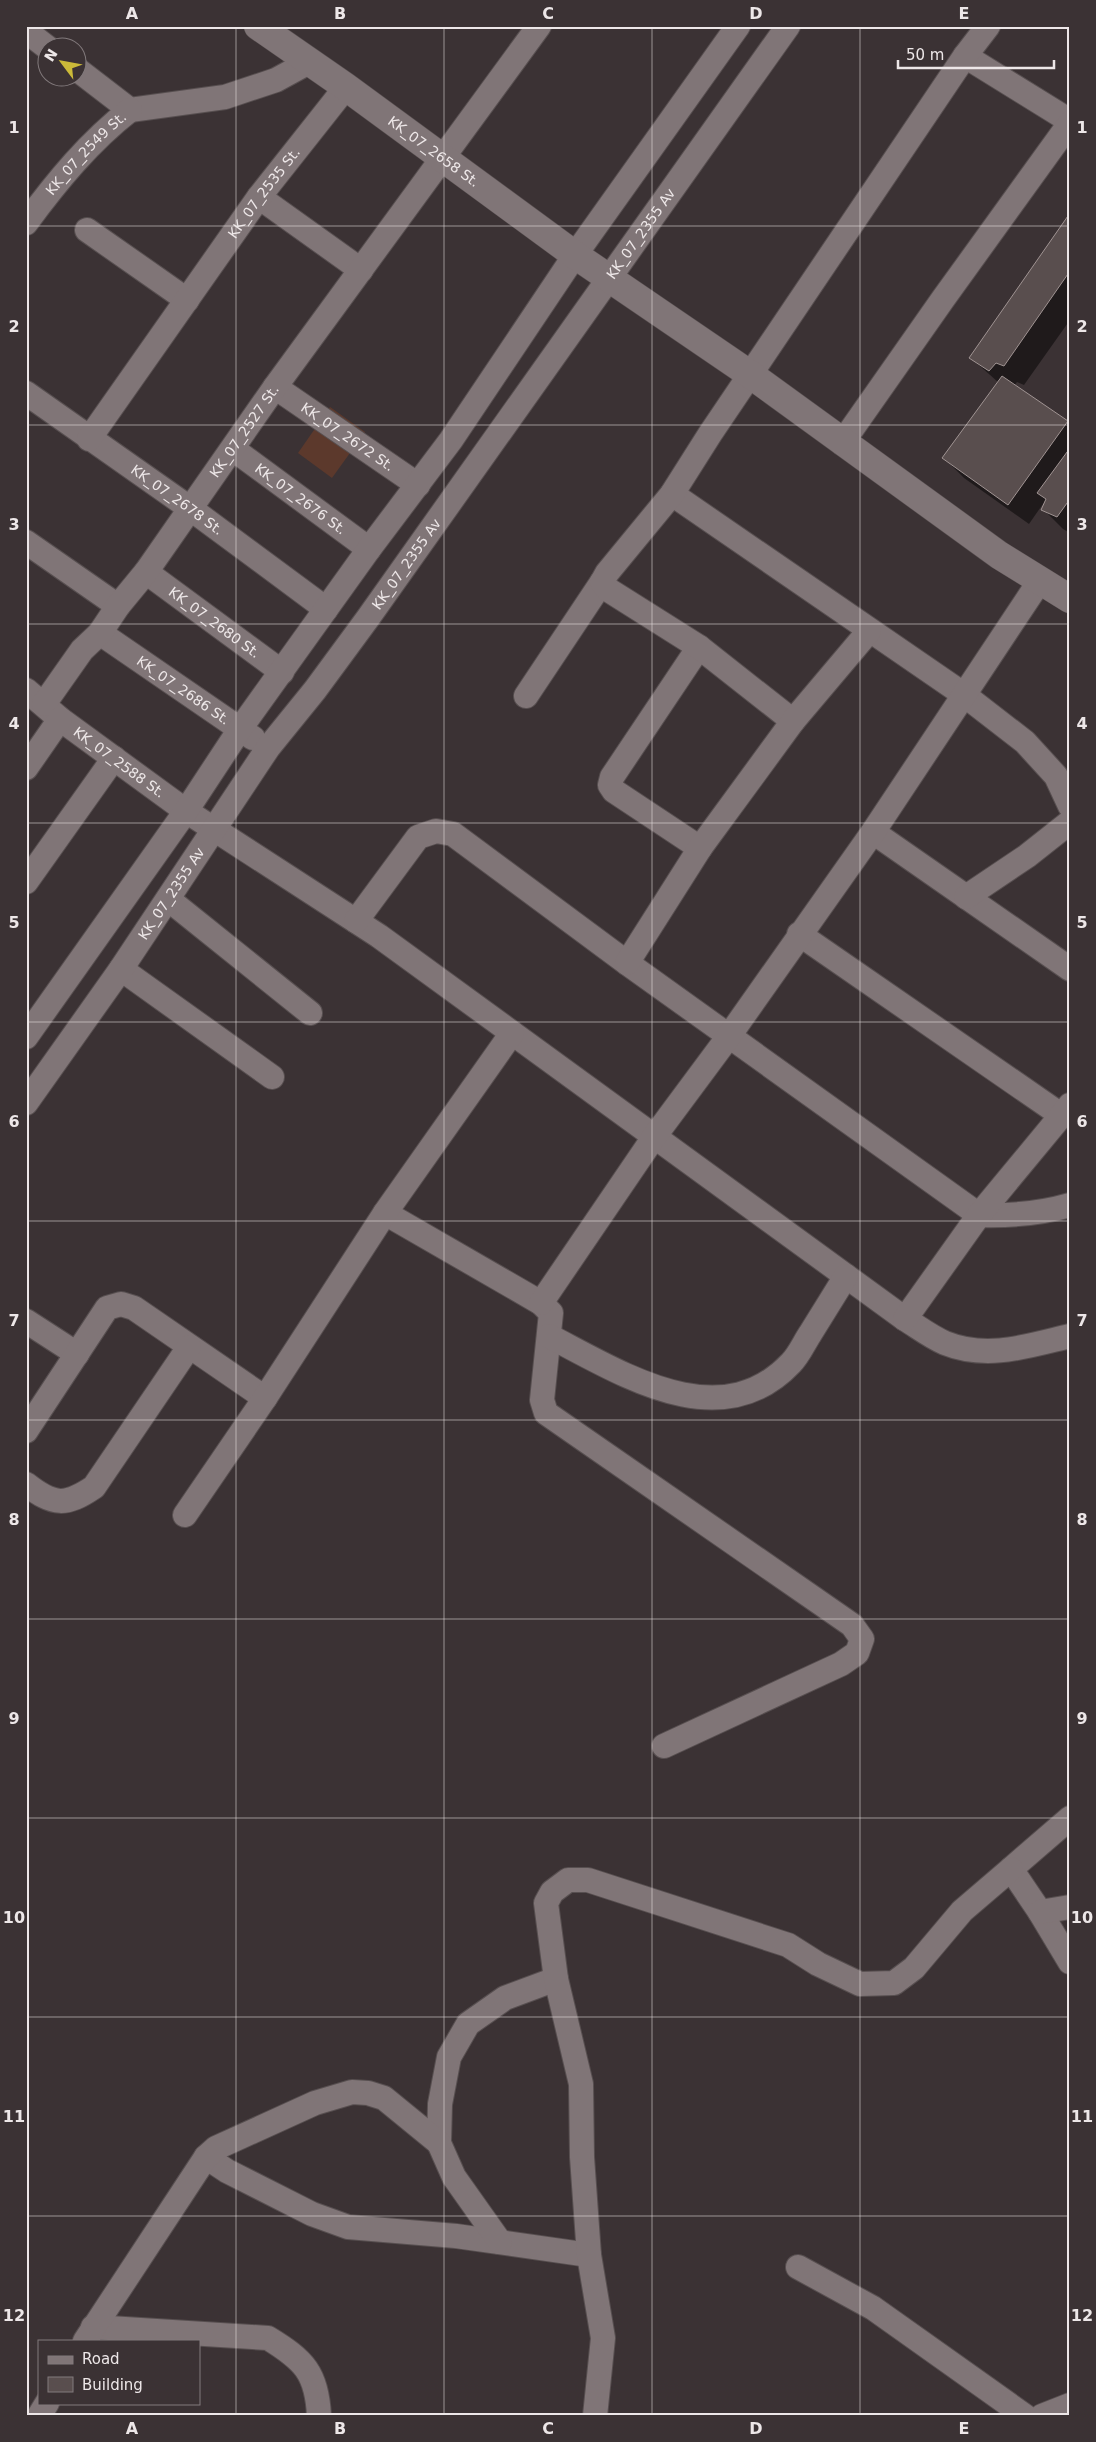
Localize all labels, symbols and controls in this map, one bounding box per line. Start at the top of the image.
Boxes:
text: A [126,4,139,23]
text: B [334,4,346,23]
text: C [542,4,554,23]
text: D [749,4,763,23]
text: E [959,4,969,23]
north arrow [38,38,88,88]
scale bar [898,38,1055,70]
text: N [41,46,61,64]
text: 50 m [906,46,944,64]
street label: KK_07_2549 St. [42,108,129,198]
street label: KK_07_2658 St. [385,113,483,190]
text: 1 [8,118,20,137]
text: 1 [1076,118,1088,137]
street label: KK_07_2535 St. [225,144,303,241]
street label: KK_07_2355 Av [603,185,678,282]
text: 2 [8,317,20,336]
text: 2 [1076,317,1088,336]
street label: KK_07_2527 St. [206,382,282,481]
street label: KK_07_2672 St. [298,399,397,474]
street label: KK_07_2676 St. [252,460,349,538]
street label: KK_07_2678 St. [128,461,226,538]
text: 3 [8,515,20,534]
text: 3 [1076,515,1088,534]
street label: KK_07_2355 Av [369,516,444,612]
street label: KK_07_2680 St. [166,584,263,661]
street label: KK_07_2686 St. [134,653,233,728]
text: 4 [8,714,20,733]
text: 4 [1076,714,1088,733]
street label: KK_07_2588 St. [70,724,168,801]
street label: KK_07_2355 Av [135,844,208,943]
text: 5 [8,913,20,932]
text: 5 [1076,913,1088,932]
text: 6 [8,1112,20,1131]
text: 6 [1076,1112,1088,1131]
text: 7 [8,1311,20,1330]
text: 7 [1076,1311,1088,1330]
text: 8 [8,1510,20,1529]
text: 8 [1076,1510,1088,1529]
text: 9 [8,1709,20,1728]
text: 9 [1076,1709,1088,1728]
text: 10 [3,1908,25,1927]
text: 10 [1071,1908,1093,1927]
text: 11 [3,2107,25,2126]
text: 11 [1071,2107,1093,2126]
text: 12 [3,2306,25,2325]
text: 12 [1071,2306,1093,2325]
legend [38,2340,200,2404]
text: Road [82,2350,120,2368]
text: Building [82,2376,143,2394]
text: A [126,2419,139,2438]
text: B [334,2419,346,2438]
text: C [542,2419,554,2438]
text: D [749,2419,763,2438]
text: E [959,2419,969,2438]

